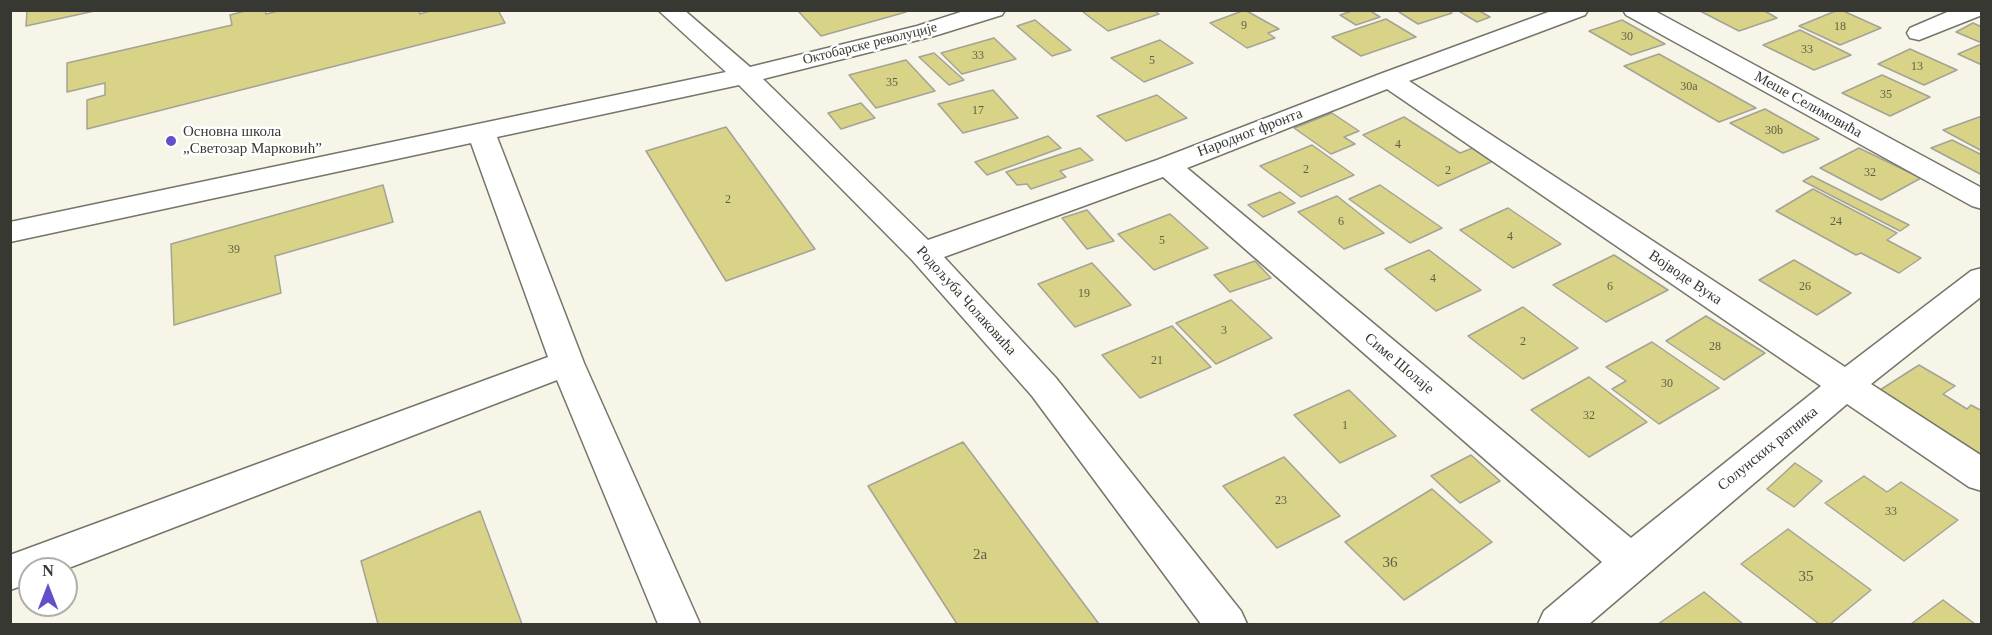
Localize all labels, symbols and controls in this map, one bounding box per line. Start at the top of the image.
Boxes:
street label: Октобарске револуције [801,19,939,69]
house number: 9 [1241,19,1247,33]
house number: 18 [1834,20,1846,34]
house number: 30 [1621,30,1633,44]
house number: 33 [1801,43,1813,57]
house number: 33 [972,49,984,63]
house number: 5 [1149,54,1155,68]
house number: 13 [1911,60,1923,74]
street label: Меше Селимовића [1751,68,1865,142]
house number: 35 [886,76,898,90]
house number: 30a [1680,80,1698,94]
house number: 35 [1880,88,1892,102]
house number: 17 [972,104,984,118]
street label: Народног фронта [1195,105,1305,161]
place label: Основна школа „Светозар Марковић” [183,123,322,158]
house number: 30b [1765,124,1783,138]
marker: Основна школа „Светозар Марковић” [164,134,178,148]
house number: 4 [1395,138,1401,152]
house number: 2 [1303,163,1309,177]
house number: 2 [1445,164,1451,178]
house number: 32 [1864,166,1876,180]
house number: 2 [725,193,731,207]
house number: 6 [1338,215,1344,229]
house number: 24 [1830,215,1842,229]
house number: 4 [1507,230,1513,244]
house number: 5 [1159,234,1165,248]
house number: 39 [228,243,240,257]
street label: Родољуба Чолаковића [912,243,1020,359]
street label: Војводе Вука [1645,247,1725,309]
house number: 4 [1430,272,1436,286]
house number: 6 [1607,280,1613,294]
house number: 26 [1799,280,1811,294]
house number: 19 [1078,287,1090,301]
house number: 3 [1221,324,1227,338]
street label: Симе Шолаје [1361,330,1437,398]
house number: 2 [1520,335,1526,349]
house number: 28 [1709,340,1721,354]
house number: 21 [1151,354,1163,368]
house number: 30 [1661,377,1673,391]
street label: Солунских ратника [1714,403,1822,495]
house number: 32 [1583,409,1595,423]
house number: 1 [1342,419,1348,433]
house number: 23 [1275,494,1287,508]
house number: 33 [1885,505,1897,519]
house number: 2a [973,546,987,564]
house number: 36 [1382,554,1398,572]
north arrow [18,557,78,617]
text: N [42,562,54,579]
house number: 35 [1798,568,1814,586]

